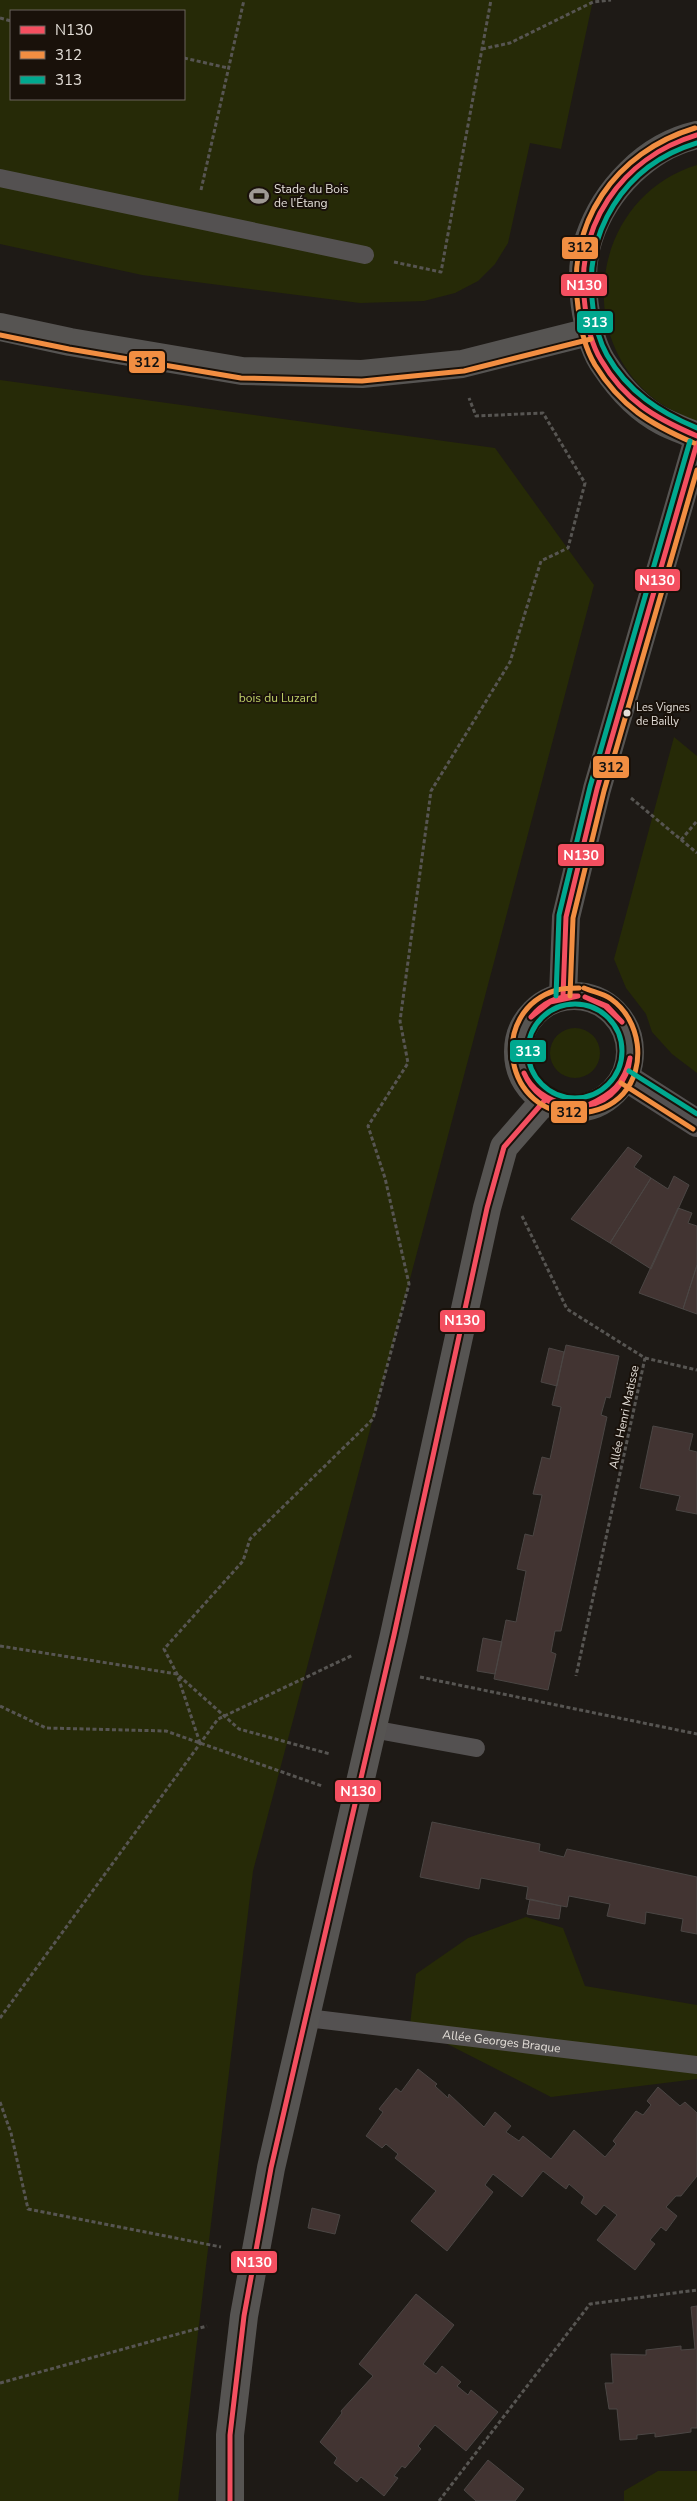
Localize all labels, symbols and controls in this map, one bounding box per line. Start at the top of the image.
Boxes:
legend [10,10,185,100]
text: N130 [55,20,93,40]
text: 312 [55,45,82,65]
text: 313 [55,70,82,90]
place label: Stade du Bois de l'Étang [274,181,349,211]
sports icon: Stade du Bois de l'Étang [248,185,270,207]
line badge: 312 [561,236,599,260]
text: 312 [567,238,593,257]
line badge: N130 [560,273,608,297]
text: N130 [566,276,602,295]
line badge: 313 [576,310,614,334]
text: 313 [582,313,608,332]
line badge: 312 [128,350,166,374]
text: 312 [134,353,160,372]
line badge: N130 [634,568,681,592]
text: N130 [639,571,675,590]
park label: bois du Luzard [239,690,317,706]
place label: Les Vignes de Bailly [636,700,690,729]
marker: Les Vignes de Bailly [622,708,632,718]
line badge: 312 [592,755,630,779]
text: 312 [598,758,624,777]
line badge: N130 [557,843,605,867]
text: N130 [563,846,599,865]
line badge: 313 [509,1039,547,1063]
text: 313 [515,1042,541,1061]
line badge: 312 [550,1100,588,1124]
text: 312 [556,1103,582,1122]
line badge: N130 [439,1309,486,1333]
text: N130 [444,1311,480,1330]
street label: Allée Henri Matisse [605,1364,643,1470]
line badge: N130 [334,1779,382,1803]
text: N130 [340,1782,376,1801]
street label: Allée Georges Braque [442,2026,562,2057]
line badge: N130 [230,2250,278,2274]
text: N130 [236,2253,272,2272]

